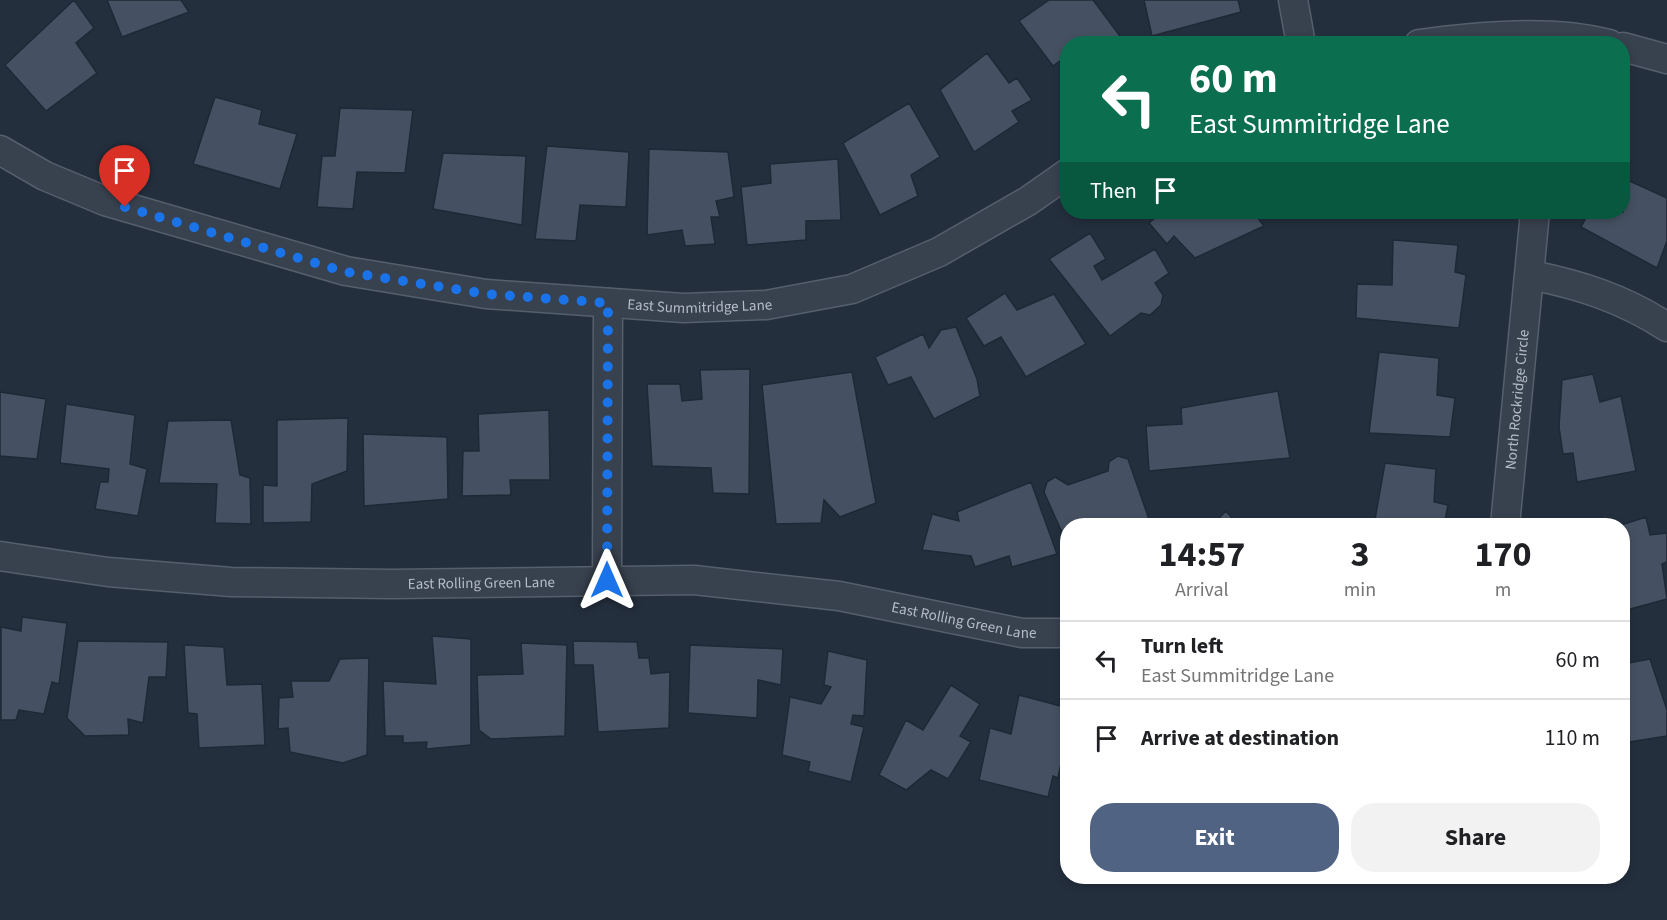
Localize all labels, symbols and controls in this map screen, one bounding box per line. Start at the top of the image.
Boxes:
text: 60 m [1189,49,1278,109]
icon: left [1090,60,1168,138]
text: East Summitridge Lane [1189,105,1450,144]
pin [99,145,150,207]
icon: arrive [108,154,141,187]
icon: arrive [1149,174,1182,207]
text: Then [1090,175,1137,207]
street label: East Summitridge Lane [627,294,774,319]
street label: North Rockridge Circle [1500,329,1535,471]
text: 14:57 [1158,529,1245,580]
text: 3 [1350,529,1369,580]
text: 170 [1475,529,1532,580]
position arrow [575,548,639,612]
street label: East Rolling Green Lane [408,572,555,595]
text: Arrival [1175,576,1229,604]
text: min [1344,576,1376,604]
text: m [1495,576,1511,604]
street label: East Rolling Green Lane [890,597,1036,644]
text: Turn left [1141,630,1223,662]
icon: left [1090,644,1123,677]
text: 60 m [1555,644,1600,676]
text: East Summitridge Lane [1141,662,1334,690]
icon: arrive [1090,722,1123,755]
text: Arrive at destination [1141,722,1339,754]
text: 110 m [1545,722,1600,754]
button: Exit [1090,803,1339,872]
button: Share [1351,803,1600,872]

